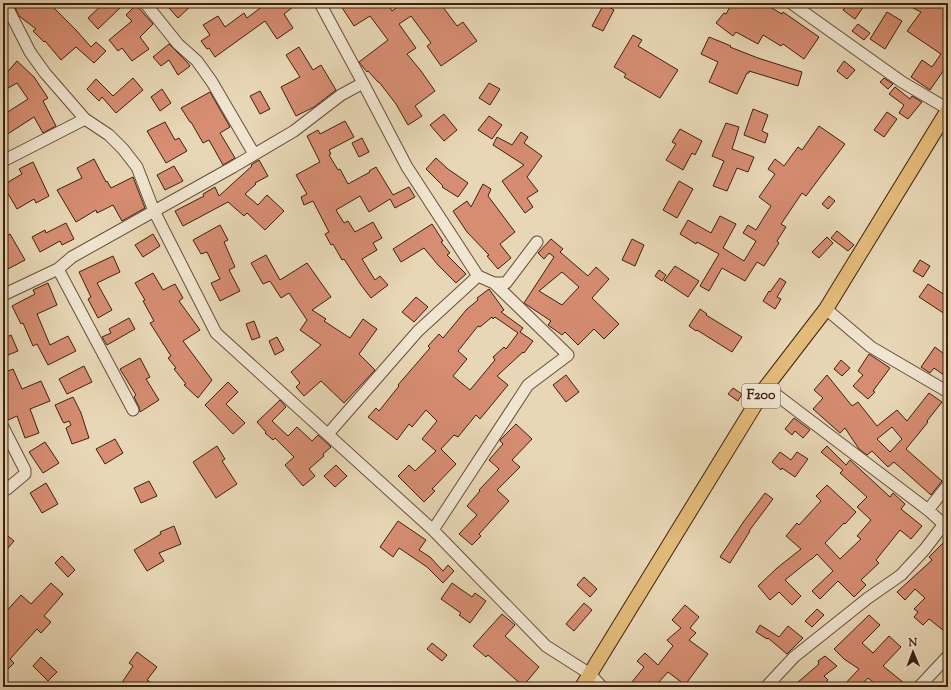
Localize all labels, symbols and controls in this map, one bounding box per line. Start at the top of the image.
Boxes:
road number: F200 [742,384,780,408]
north arrow [893,632,933,672]
text: N [907,635,918,651]

